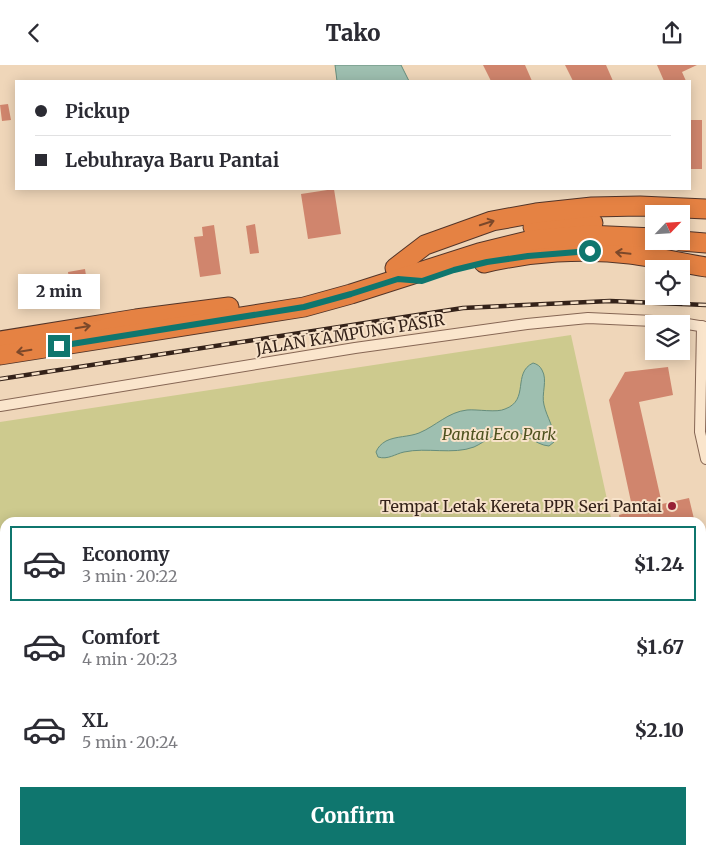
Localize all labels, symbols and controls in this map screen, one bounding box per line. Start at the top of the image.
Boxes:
icon: back [20,19,48,47]
text: Tako [325,19,381,47]
icon: share [658,19,686,47]
text: Pickup [65,99,130,123]
text: Lebuhraya Baru Pantai [65,148,279,172]
north arrow [645,205,690,250]
map controls [645,205,690,360]
one-way arrow [479,218,495,227]
route start [579,240,601,262]
one-way arrow [616,248,632,258]
button: locate [645,260,690,305]
callout: 2 min [18,273,100,309]
text: 2 min [36,281,82,301]
street label: JALAN KAMPUNG PASIR [253,309,447,359]
button: layers [645,315,690,360]
one-way arrow [74,322,90,332]
route end [48,335,70,357]
one-way arrow [17,346,33,356]
park label: Pantai Eco Park [442,424,556,444]
place label: Tempat Letak Kereta PPR Seri Pantai [380,496,662,516]
marker: Tempat Letak Kereta PPR Seri Pantai [666,500,678,512]
icon: car [22,541,67,586]
text: Economy [82,542,170,566]
text: $1.24 [634,552,684,576]
text: 3 min · 20:22 [82,566,178,586]
icon: car [22,624,67,669]
text: Comfort [82,625,160,649]
text: $1.67 [636,635,684,659]
text: 4 min · 20:23 [82,649,178,669]
icon: car [22,707,67,752]
text: XL [82,708,108,732]
text: $2.10 [634,718,684,742]
text: 5 min · 20:24 [82,732,178,752]
button: Confirm [20,787,686,845]

